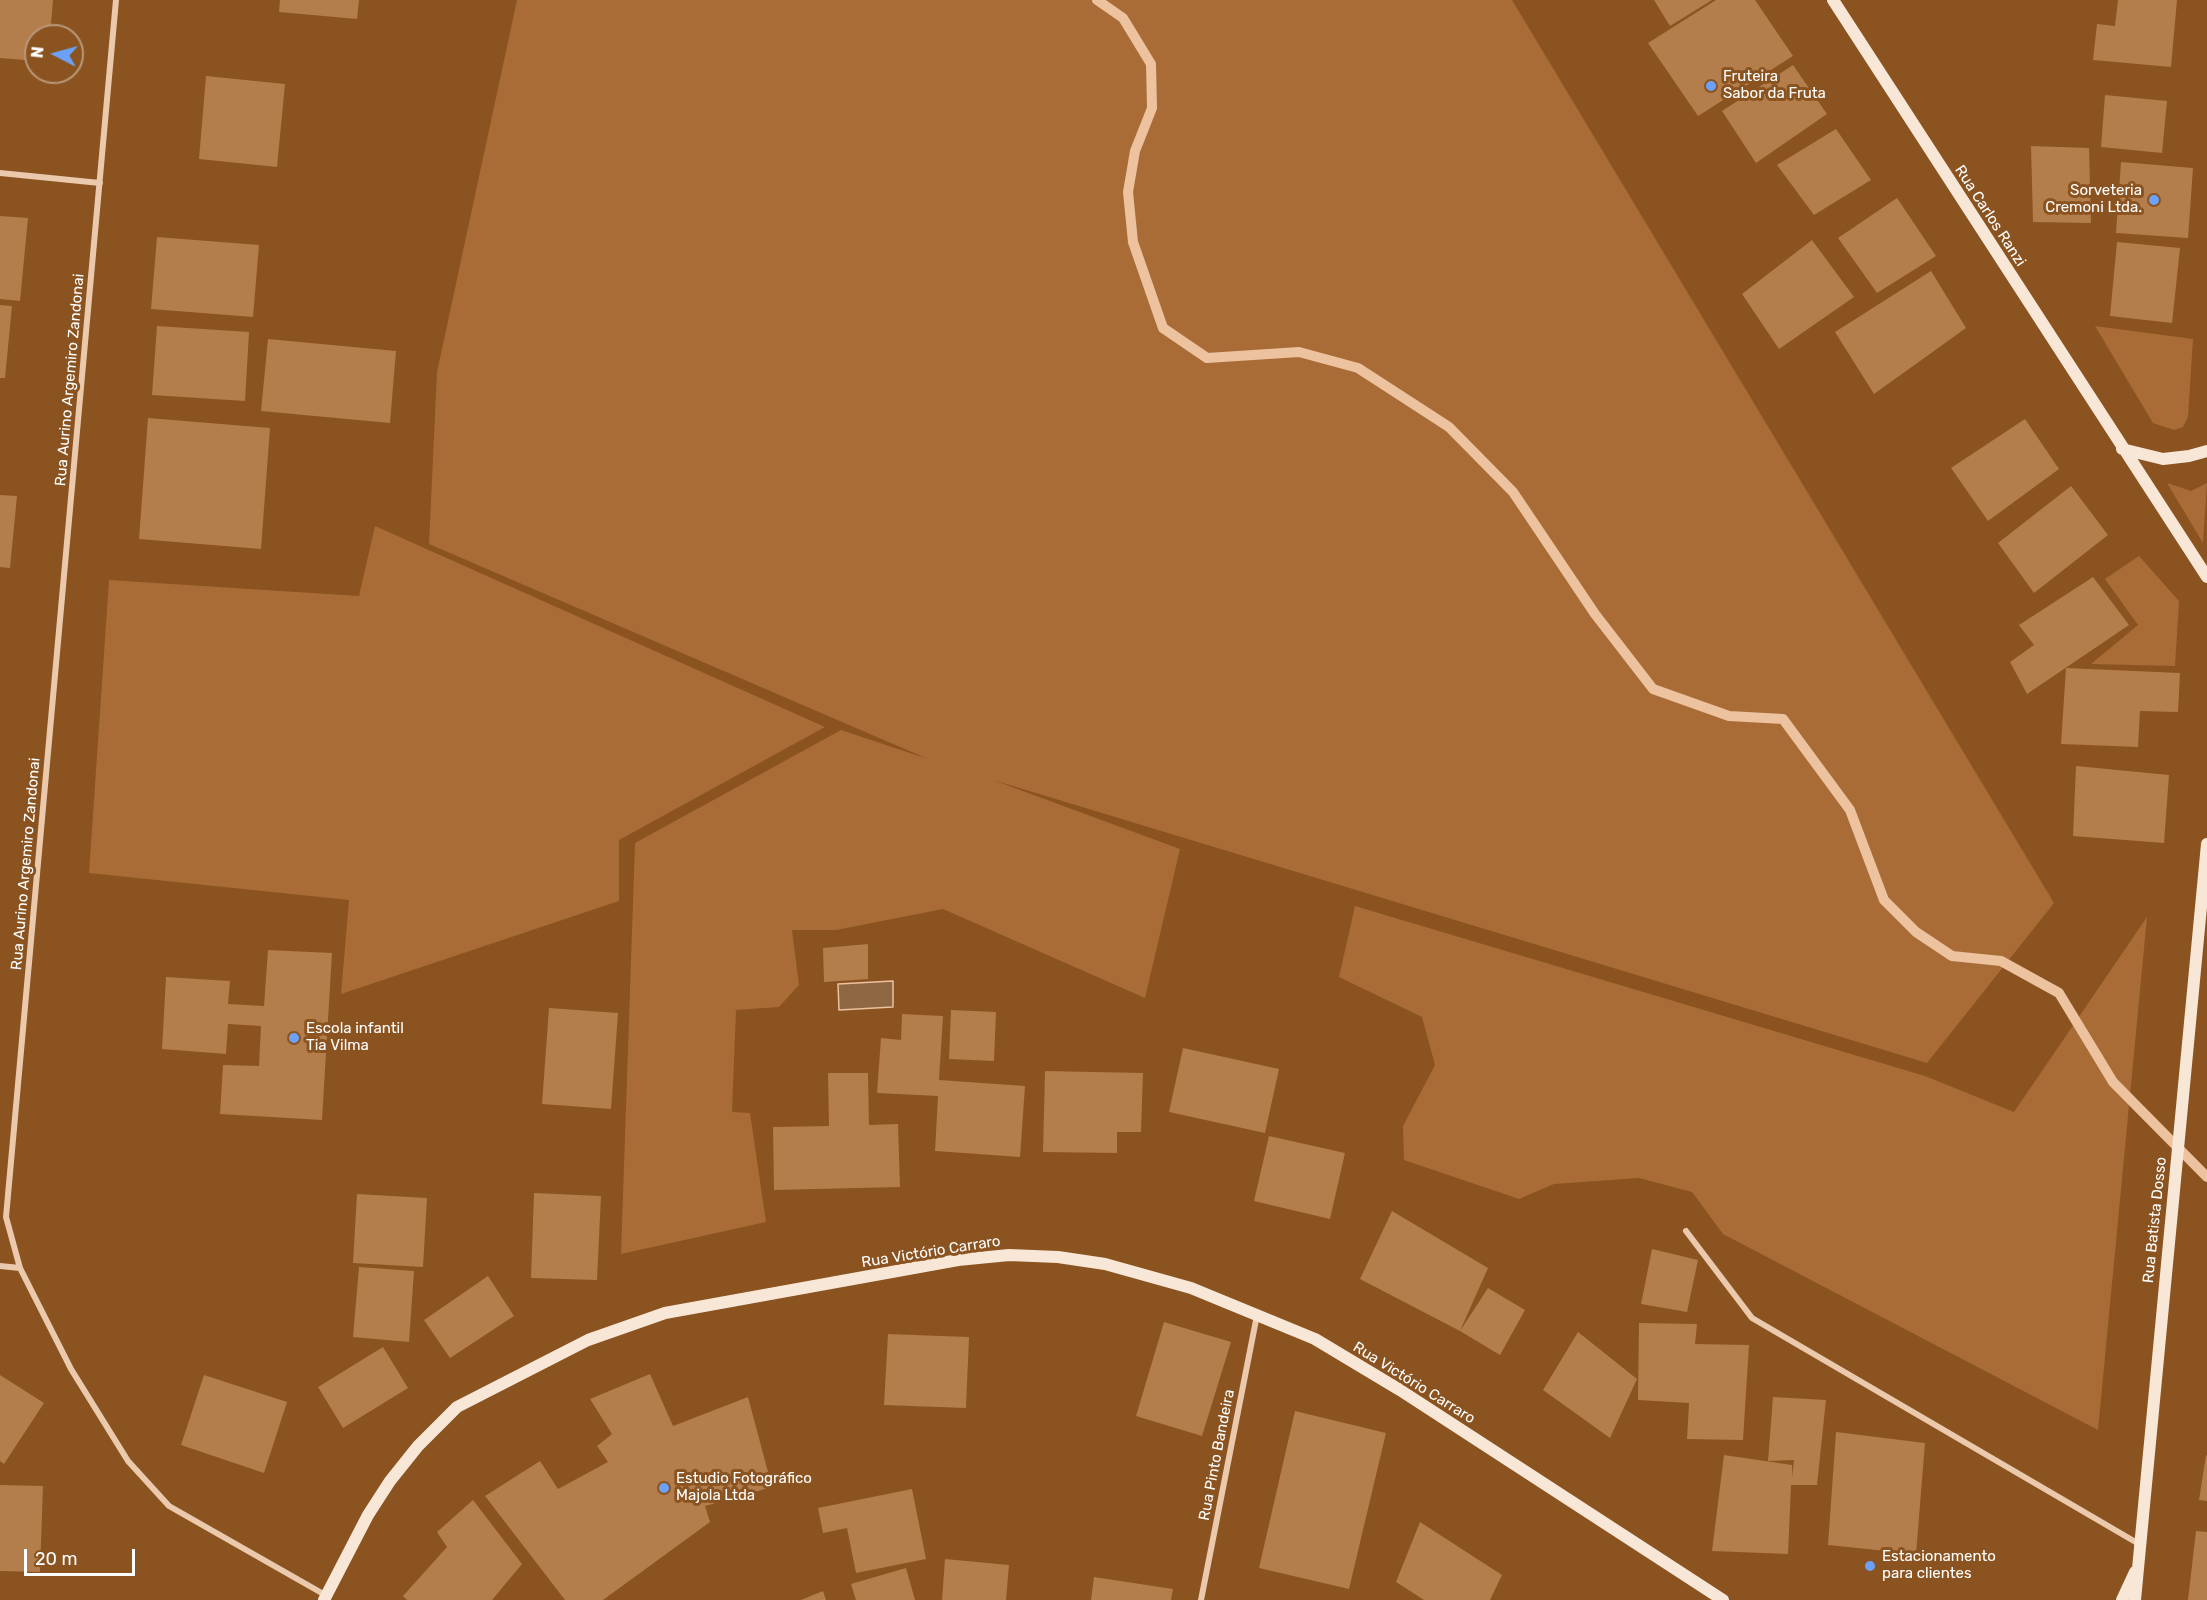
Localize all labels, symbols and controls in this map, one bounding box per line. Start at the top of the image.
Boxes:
north arrow [24,24,84,84]
text: N [28,46,48,59]
place label: Fruteira Sabor da Fruta [1723,68,1826,103]
marker: Fruteira Sabor da Fruta [1704,79,1718,93]
street label: Rua Carlos Ranzi [1951,162,2029,270]
place label: Sorveteria Cremoni Ltda. [2045,182,2142,217]
marker: Sorveteria Cremoni Ltda. [2147,193,2161,207]
street label: Rua Aurino Argemiro Zandonai [52,273,88,487]
street label: Rua Aurino Argemiro Zandonai [8,757,44,971]
place label: Escola infantil Tia Vilma [306,1020,404,1055]
marker: Escola infantil Tia Vilma [287,1031,301,1045]
street label: Rua Batista Dosso [2139,1156,2171,1284]
street label: Rua Victório Carraro [860,1232,1002,1272]
street label: Rua Victório Carraro [1350,1338,1478,1428]
street label: Rua Pinto Bandeira [1195,1388,1239,1522]
place label: Estudio Fotográfico Majola Ltda [676,1470,812,1505]
marker: Estudio Fotográfico Majola Ltda [657,1481,671,1495]
scale bar [27,1537,138,1575]
text: 20 m [35,1548,77,1570]
place label: Estacionamento para clientes [1882,1548,1996,1583]
marker: Estacionamento para clientes [1863,1559,1877,1573]

